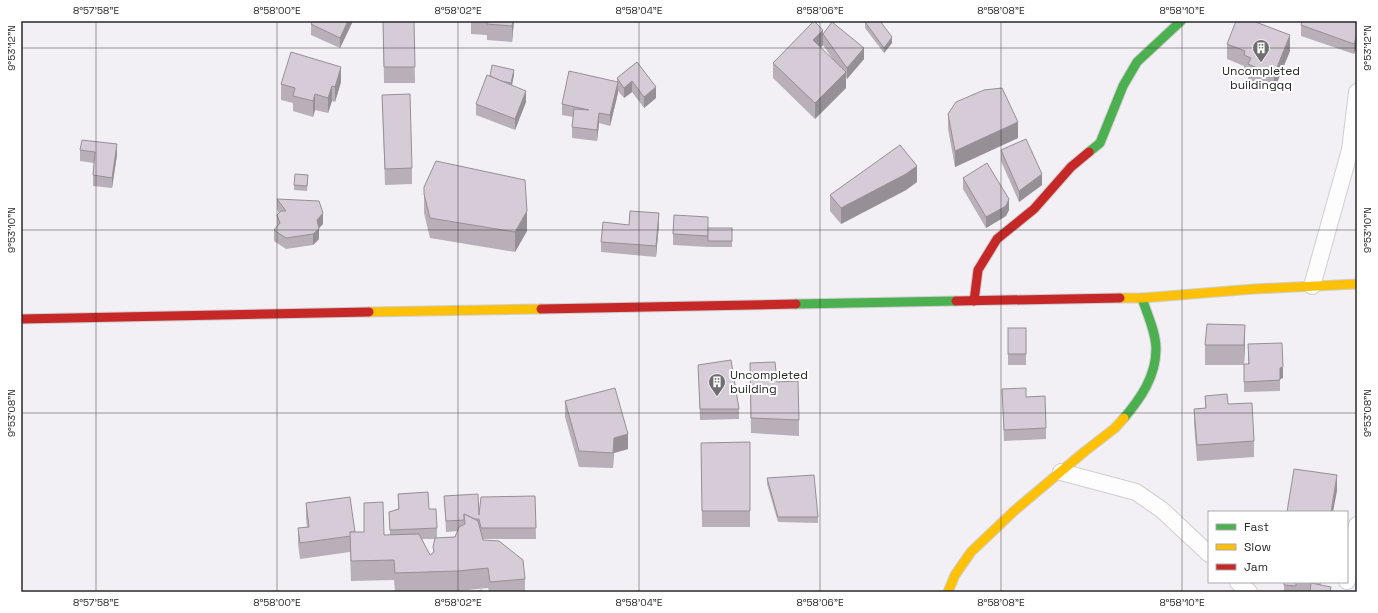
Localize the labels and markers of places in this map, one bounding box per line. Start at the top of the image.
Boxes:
building icon: Uncompleted buildingqq [1251,38,1271,63]
place label: Uncompleted buildingqq [1222,63,1300,93]
place label: Uncompleted building [730,367,808,397]
building icon: Uncompleted building [707,372,727,397]

